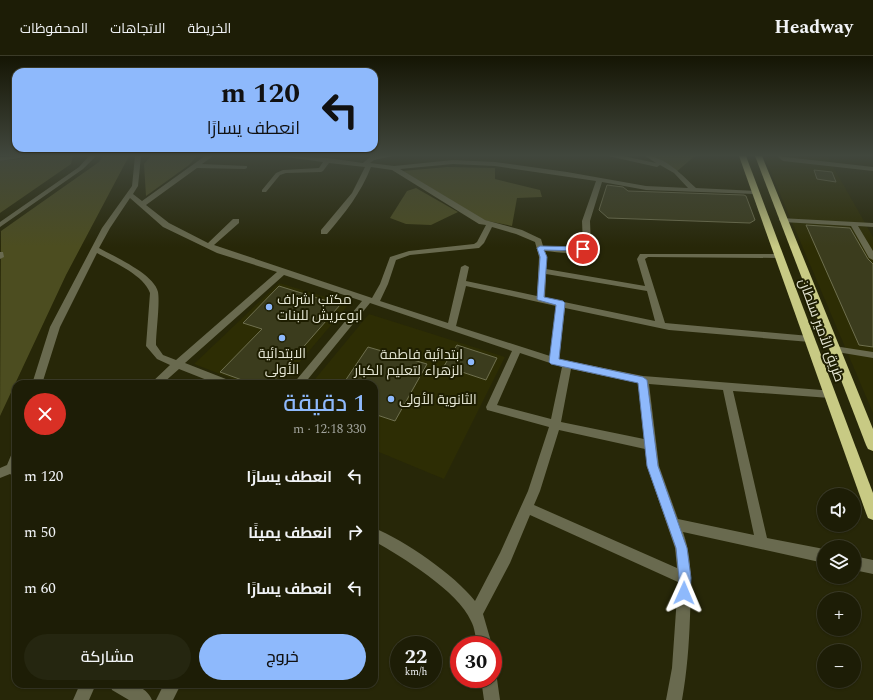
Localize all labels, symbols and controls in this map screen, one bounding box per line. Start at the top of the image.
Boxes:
text: Headway [774,13,853,42]
text: المحفوظات [20,18,88,39]
text: الاتجاهات [110,18,166,39]
text: الخريطة [188,18,231,39]
text: 120 m [221,72,300,115]
icon: left [314,84,366,136]
text: انعطف يسارًا [207,115,300,142]
pin [566,232,600,266]
icon: arrive [572,238,594,260]
street label: طريق الأمير سلطان [793,275,850,385]
place label: مكتب اشراف ابوعريش للبنات [277,289,362,326]
marker: مكتب اشراف ابوعريش للبنات [264,302,274,312]
marker: الابتدائية الأولى [277,333,287,343]
place label: الابتدائية الأولى [258,343,306,380]
place label: ابتدائية فاطمة الزهراء لتعليم الكبار [353,344,463,381]
marker: ابتدائية فاطمة الزهراء لتعليم الكبار [466,357,476,367]
text: 1 دقيقة [283,386,366,422]
place label: الثانوية الأولى [399,389,477,410]
button: close [24,393,66,435]
marker: الثانوية الأولى [386,394,396,404]
text: 330 m · 12:18 [293,419,366,439]
text: 120 m [24,465,63,488]
icon: left [344,465,366,487]
text: انعطف يسارًا [246,466,332,489]
map controls [817,488,861,688]
button: sound [817,488,861,532]
text: 50 m [24,521,56,544]
icon: right [344,521,366,543]
text: انعطف يمينًا [248,522,332,545]
button: layers [817,540,861,584]
position arrow [663,572,705,614]
text: 60 m [24,577,56,600]
icon: left [344,577,366,599]
text: انعطف يسارًا [246,578,332,601]
button: + [817,592,861,636]
button: مشاركة [24,634,191,680]
button: خروج [199,634,366,680]
speed limit sign: 30 [450,636,502,688]
text: 22 [405,642,427,672]
button: − [817,644,861,688]
text: km/h [405,664,427,680]

